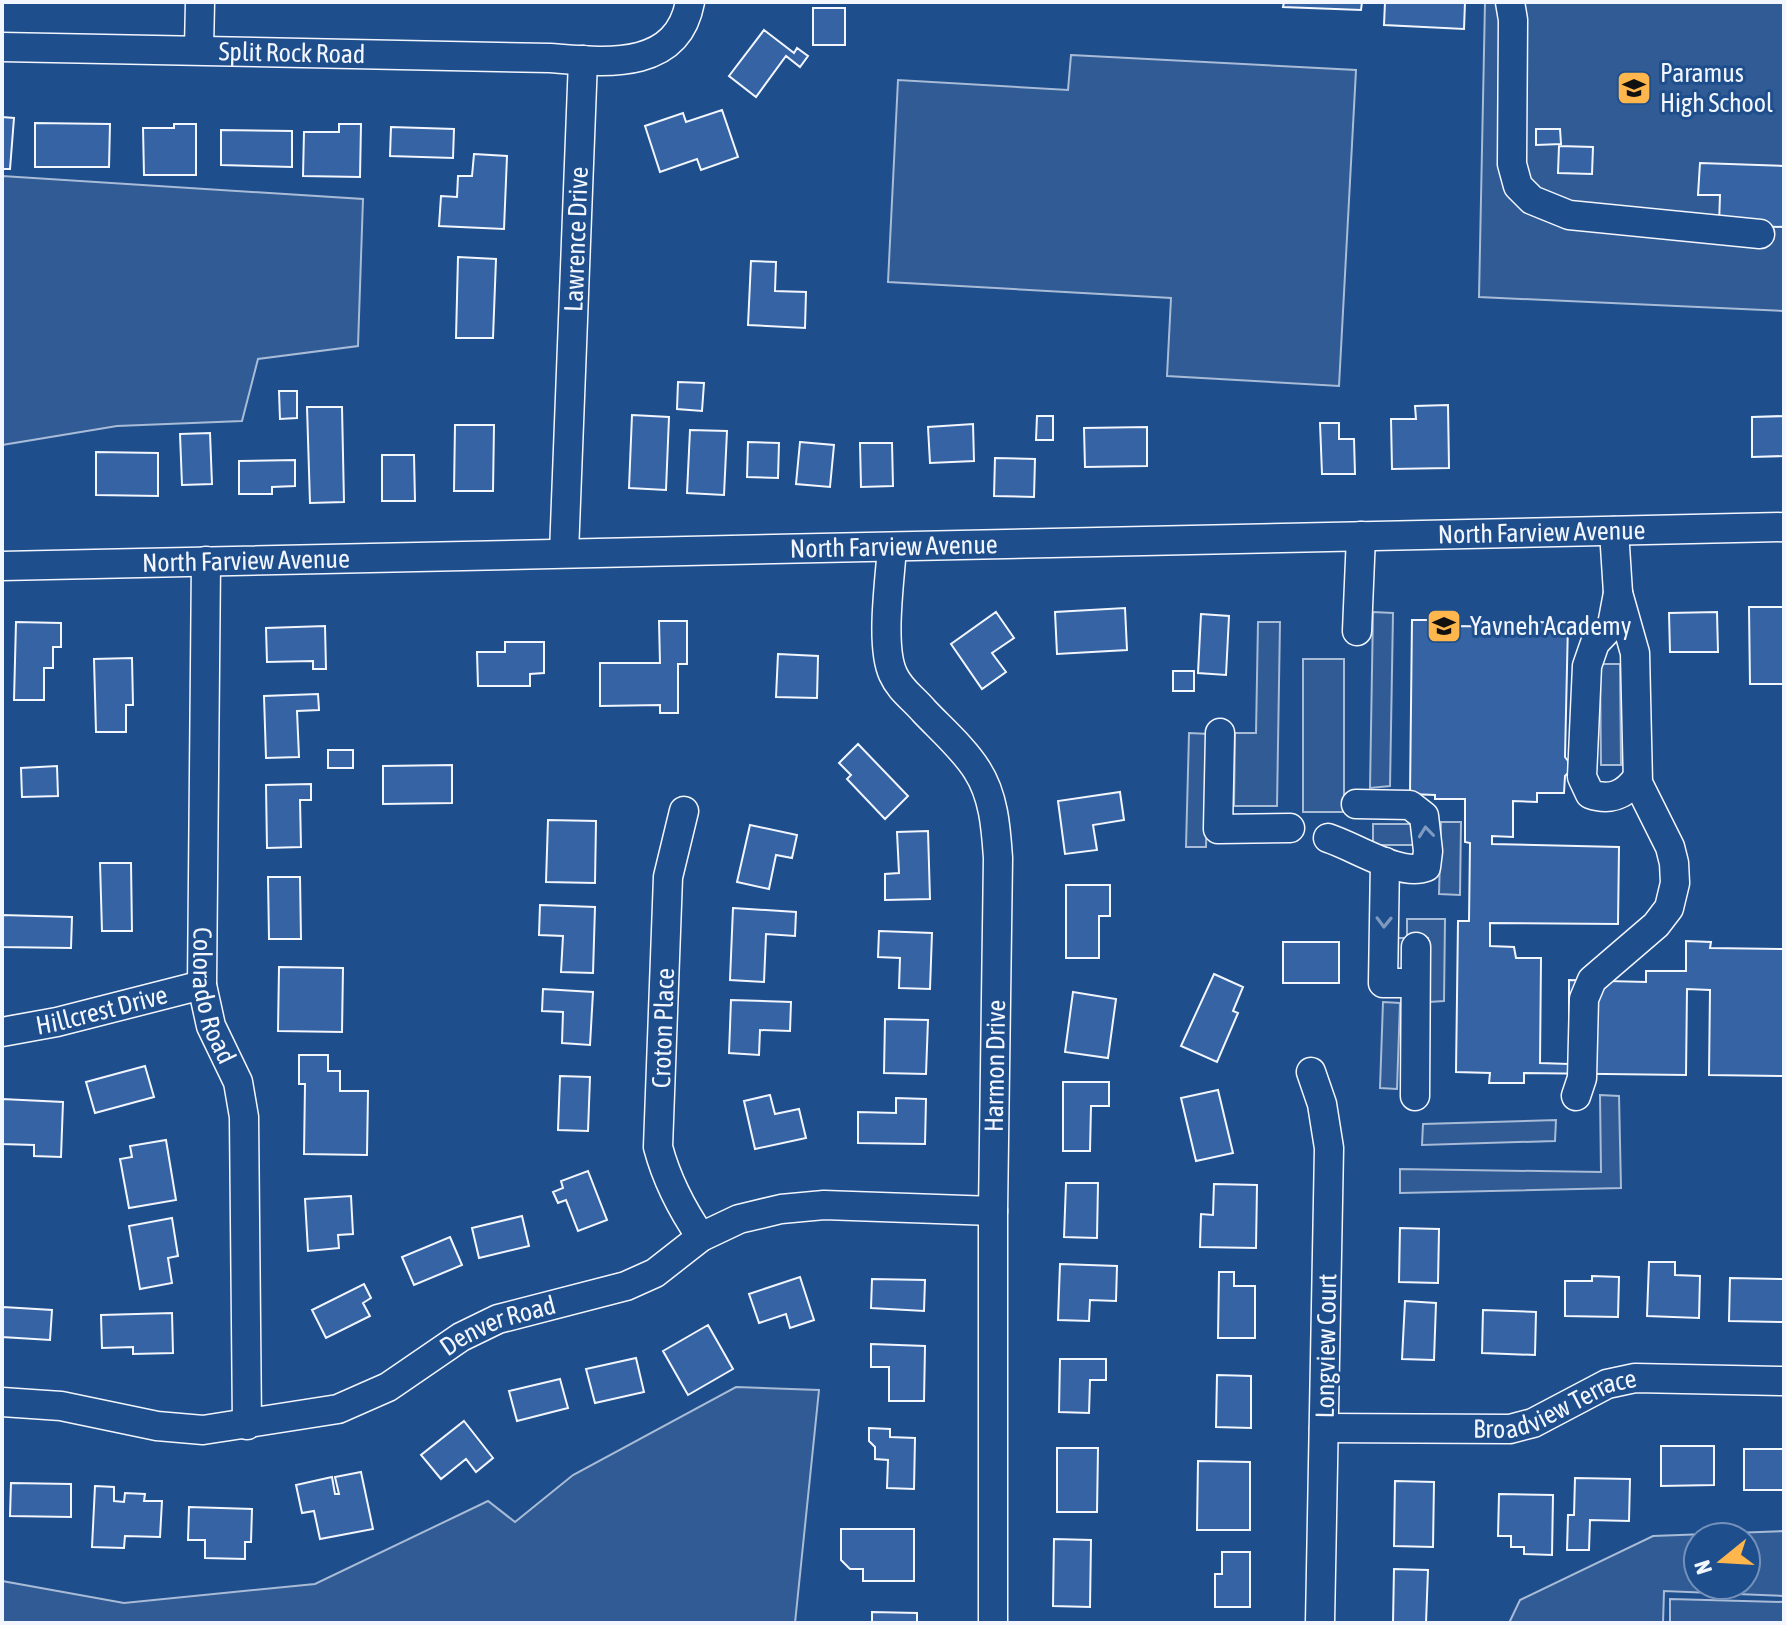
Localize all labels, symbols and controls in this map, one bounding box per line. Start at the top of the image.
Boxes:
street label: Split Rock Road [218,36,366,69]
place label: Paramus High School [1660,58,1773,118]
school or university icon: Paramus High School [1615,69,1653,107]
street label: Lawrence Drive [558,166,594,312]
street label: North Farview Avenue [1437,515,1646,550]
street label: North Farview Avenue [790,529,998,564]
street label: North Farview Avenue [142,543,350,578]
school or university icon: Yavneh Academy [1425,607,1463,645]
place label: Yavneh Academy [1470,611,1632,641]
one-way arrow [1418,825,1435,838]
one-way arrow [1375,916,1393,929]
street label: Colorado Road [187,927,242,1068]
street label: Croton Place [646,967,680,1089]
street label: Hillcrest Drive [34,979,171,1041]
street label: Harmon Drive [979,1000,1011,1132]
street label: Longview Court [1310,1273,1342,1419]
street label: Denver Road [434,1290,559,1362]
street label: Broadview Terrace [1473,1363,1639,1445]
north arrow [1682,1521,1762,1601]
text: N [1689,1557,1717,1577]

